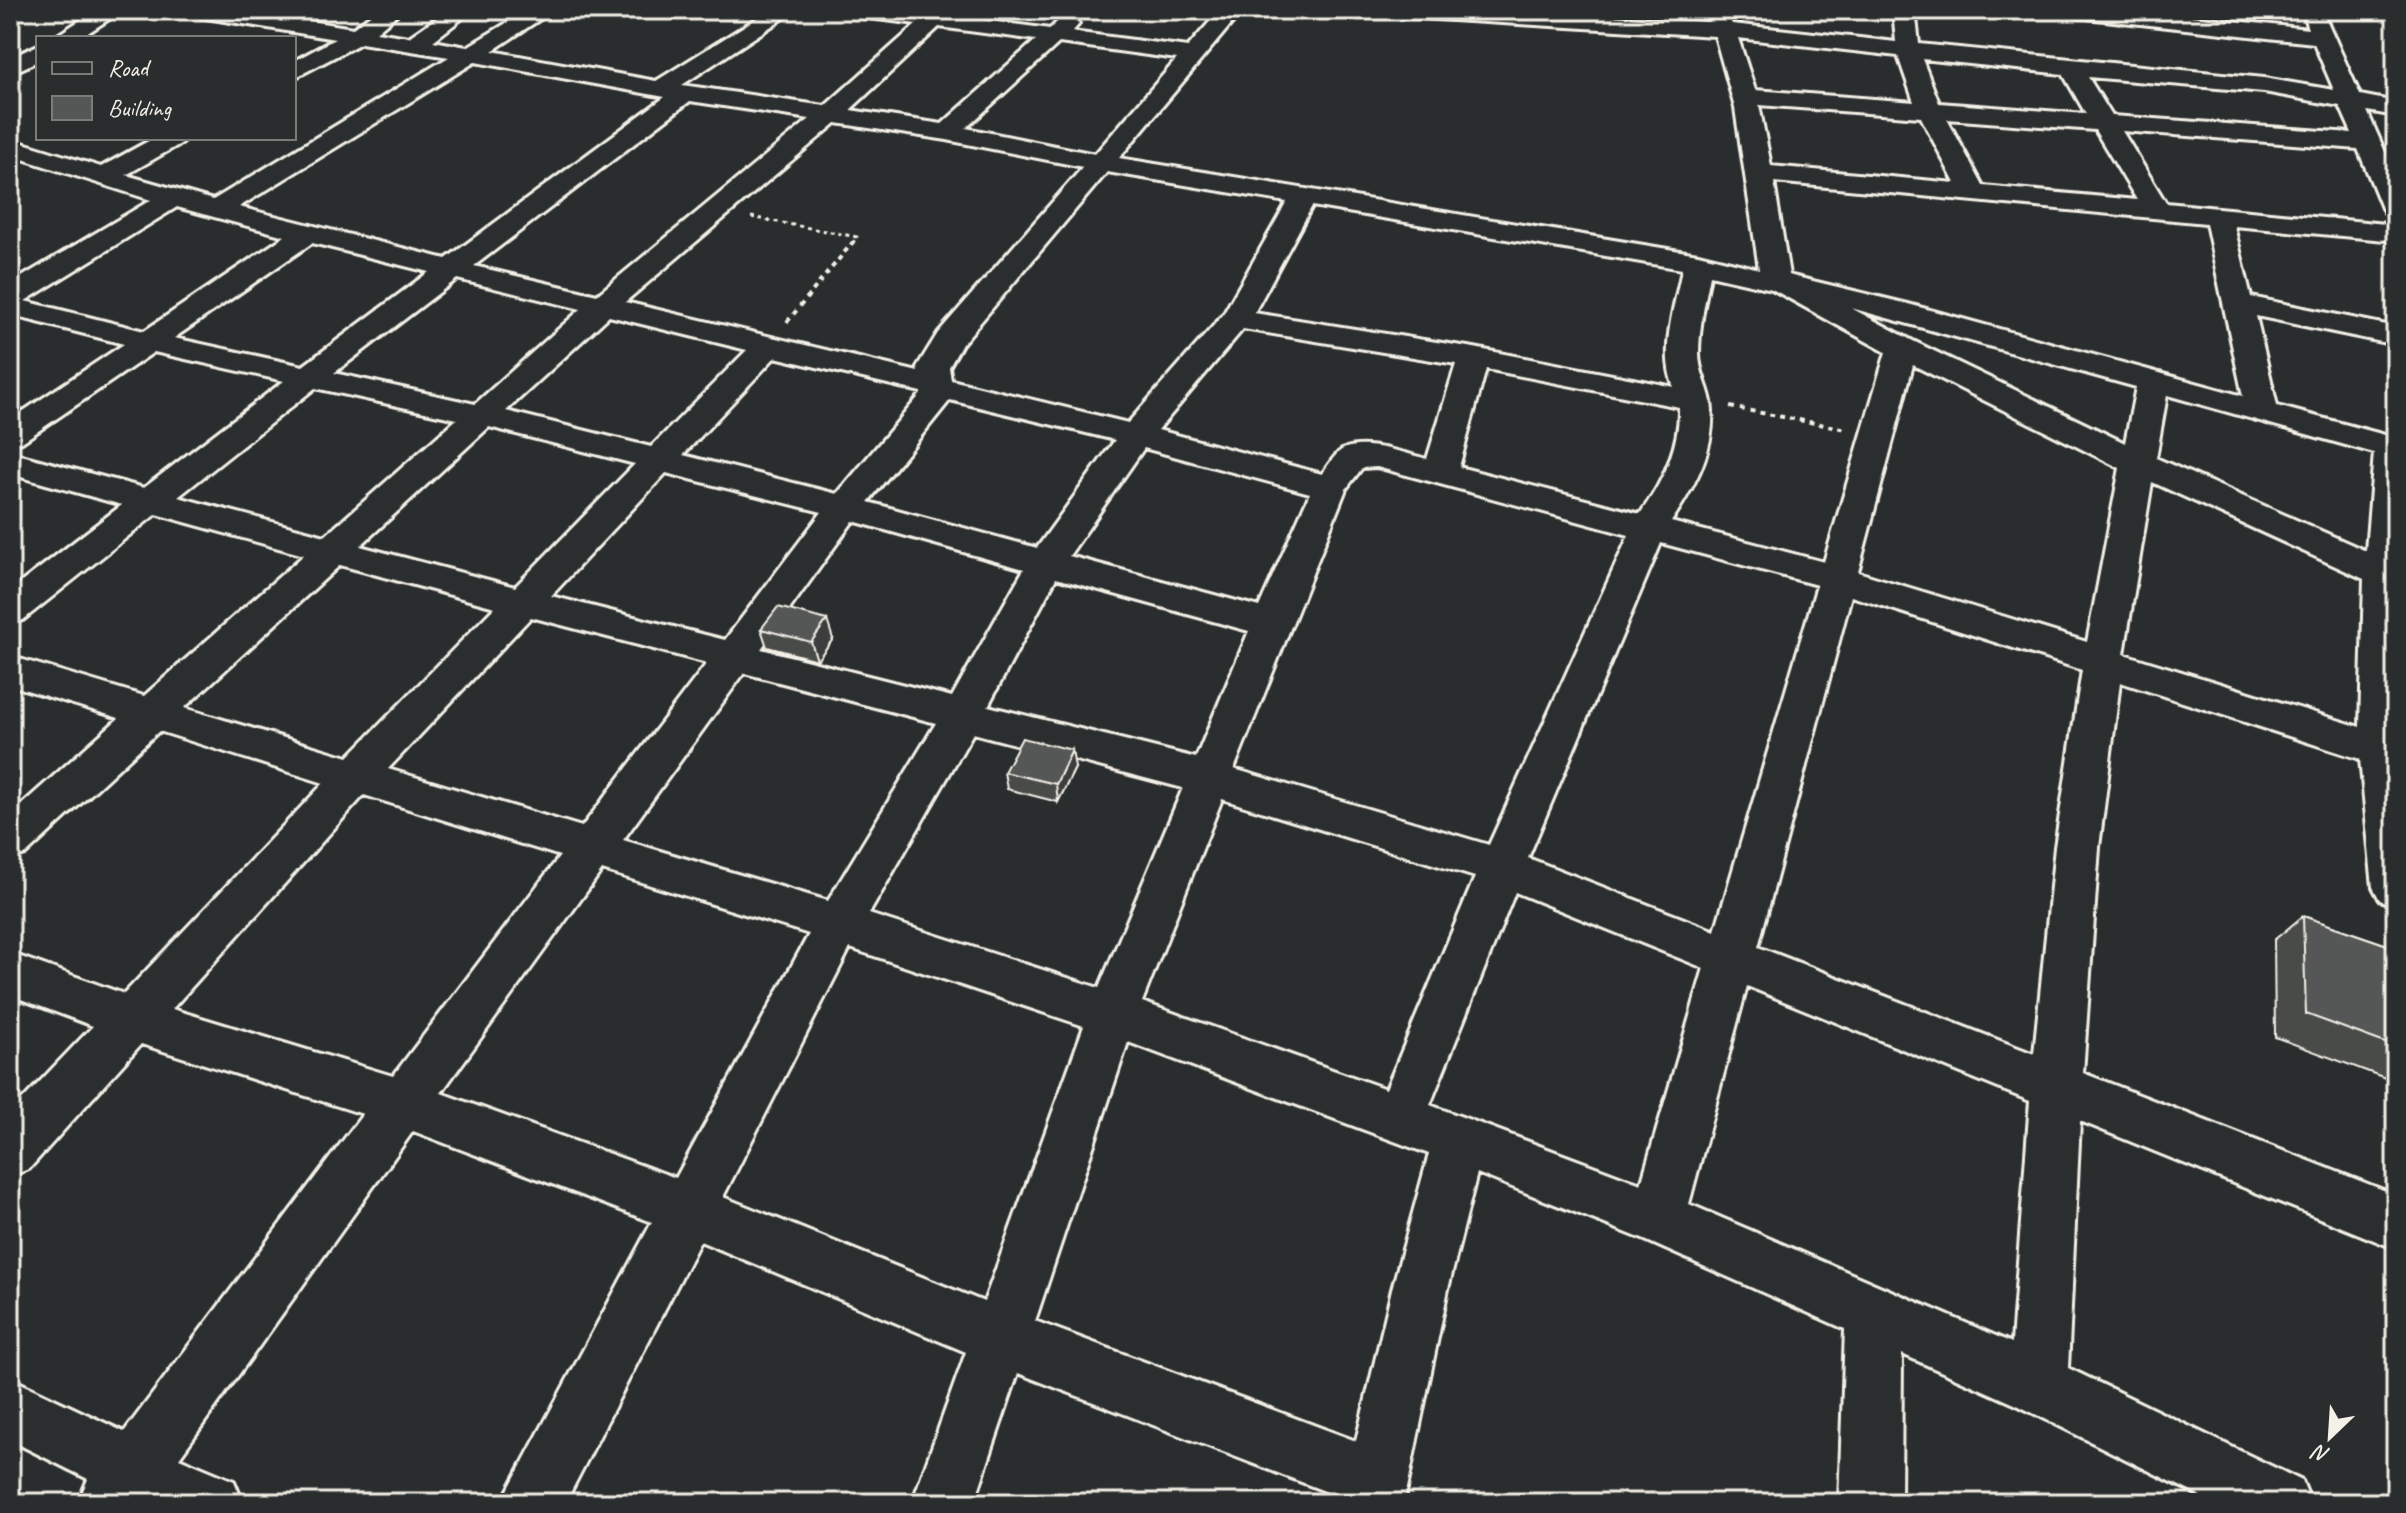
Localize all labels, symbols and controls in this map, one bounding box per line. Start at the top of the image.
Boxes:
legend [36,36,296,140]
text: Road [108,53,152,83]
text: Building [108,93,173,123]
north arrow [2290,1397,2370,1477]
text: N [2307,1437,2334,1470]

